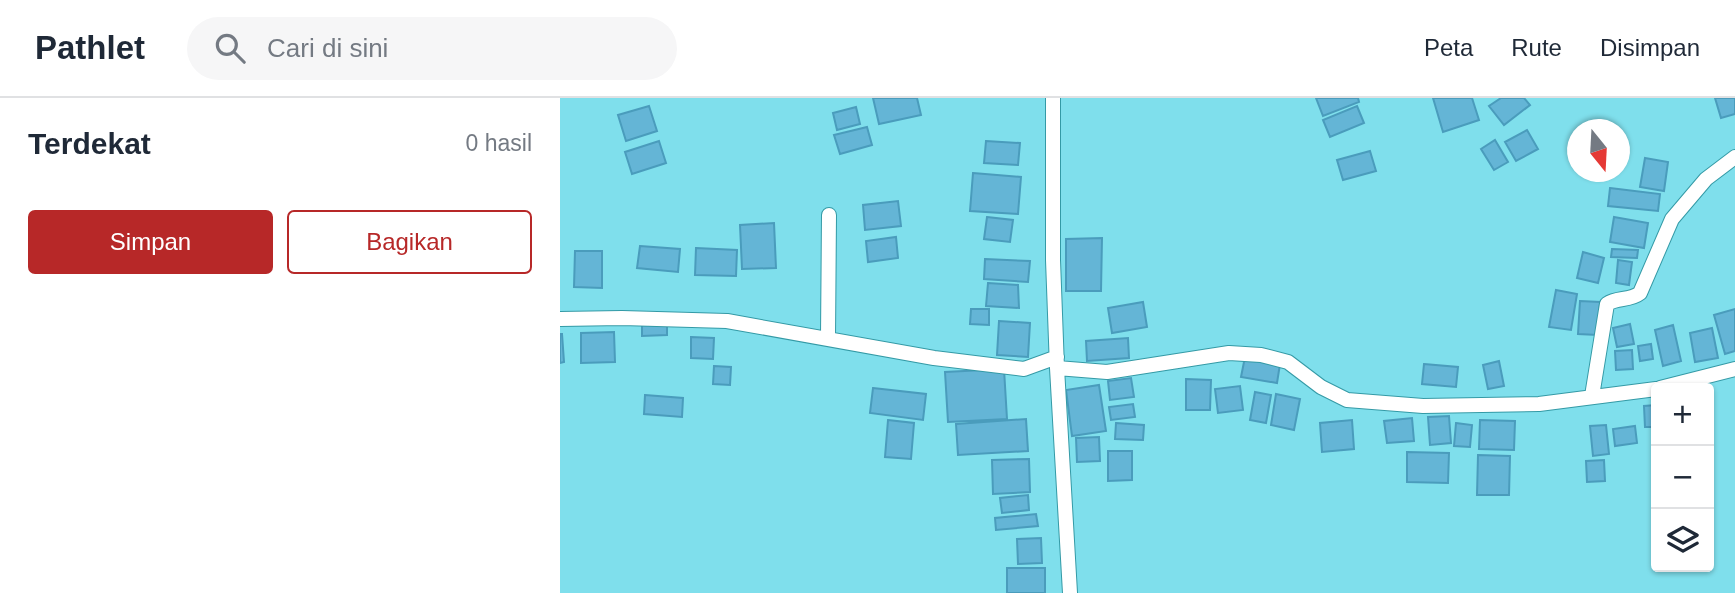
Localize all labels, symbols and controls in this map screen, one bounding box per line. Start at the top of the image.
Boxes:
search box [187,17,677,80]
text: Pathlet [35,29,145,66]
icon: search [211,29,249,67]
text: Cari di sini [267,33,388,63]
text: Peta [1424,34,1473,61]
text: Rute [1511,34,1562,61]
text: Disimpan [1600,34,1700,61]
north arrow [1567,119,1630,182]
text: Terdekat [28,127,151,160]
text: 0 hasil [466,130,532,156]
button: Simpan [28,210,273,274]
button: Bagikan [287,210,532,274]
map controls [1651,383,1714,572]
button: + [1651,383,1714,446]
button: − [1651,446,1714,509]
button: layers [1651,509,1714,572]

